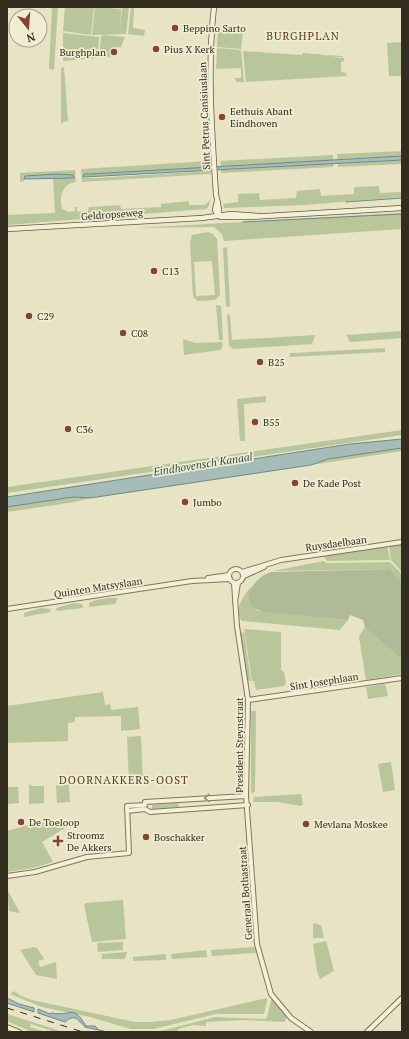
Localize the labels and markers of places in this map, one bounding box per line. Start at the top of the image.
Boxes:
place label: Beppino Sarto [183,22,246,35]
marker: Beppino Sarto [170,23,180,33]
place label: Pius X Kerk [164,43,215,56]
marker: Pius X Kerk [151,44,161,54]
place label: Burghplan [59,46,106,59]
marker: Burghplan [109,47,119,57]
place label: Eethuis Abant Eindhoven [230,105,293,130]
marker: Eethuis Abant Eindhoven [217,112,227,122]
place label: C13 [162,265,179,278]
marker: C13 [149,266,159,276]
place label: C29 [37,310,54,323]
marker: C29 [24,311,34,321]
place label: C08 [131,327,148,340]
marker: C08 [118,328,128,338]
place label: B25 [268,356,285,369]
marker: B25 [255,357,265,367]
place label: B55 [263,416,280,429]
marker: B55 [250,417,260,427]
place label: C36 [76,423,94,436]
marker: C36 [63,424,73,434]
place label: De Kade Post [303,477,362,490]
marker: De Kade Post [290,478,300,488]
place label: Jumbo [193,496,222,509]
marker: Jumbo [180,497,190,507]
place label: De Toeloop [29,816,80,829]
marker: De Toeloop [16,817,26,827]
place label: Mevlana Moskee [314,818,388,831]
marker: Mevlana Moskee [301,819,311,829]
place label: Stroomz De Akkers [67,829,112,854]
place label: Boschakker [154,831,205,844]
marker: Boschakker [141,832,151,842]
marker: Stroomz De Akkers [52,835,64,847]

